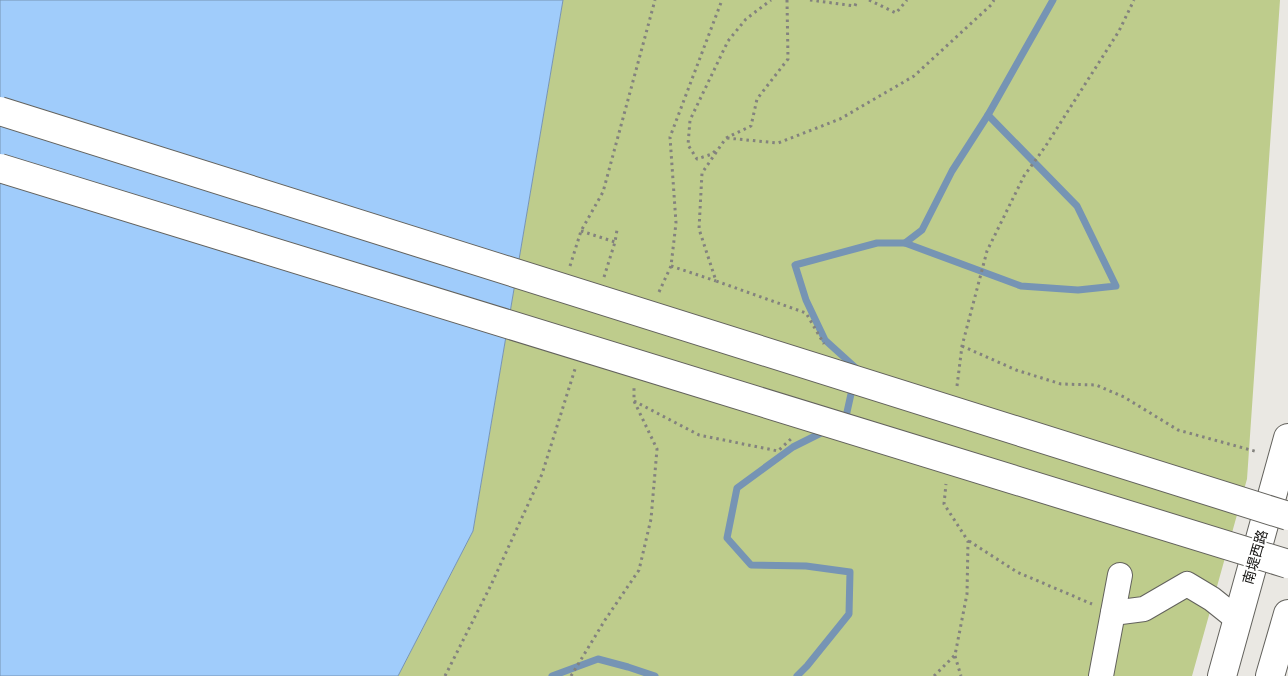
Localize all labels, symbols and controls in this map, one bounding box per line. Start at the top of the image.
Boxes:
street label: 南堤西路 [1239,528,1270,586]

